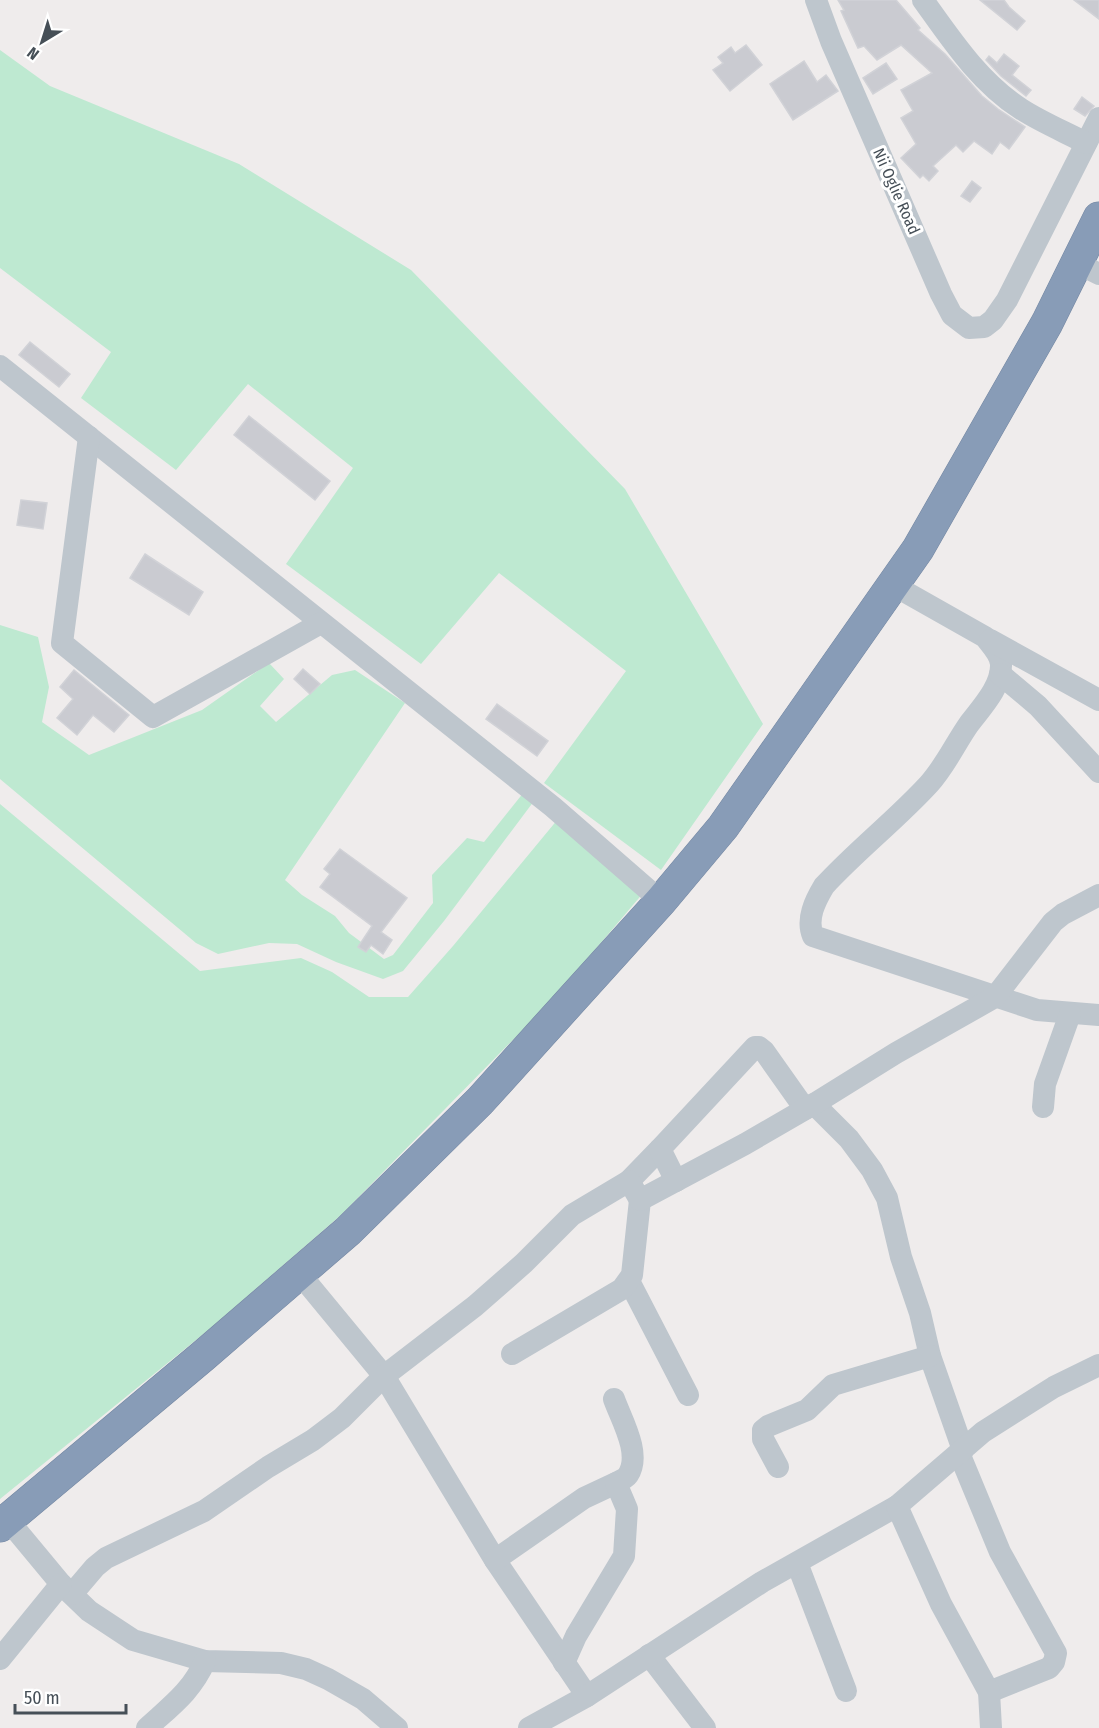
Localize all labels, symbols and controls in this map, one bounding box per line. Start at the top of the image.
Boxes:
north arrow [12,12,72,72]
text: N [23,43,43,64]
street label: Nii Oglie Road [869,145,924,237]
scale bar [15,1677,126,1715]
text: 50 m [24,1687,60,1709]

